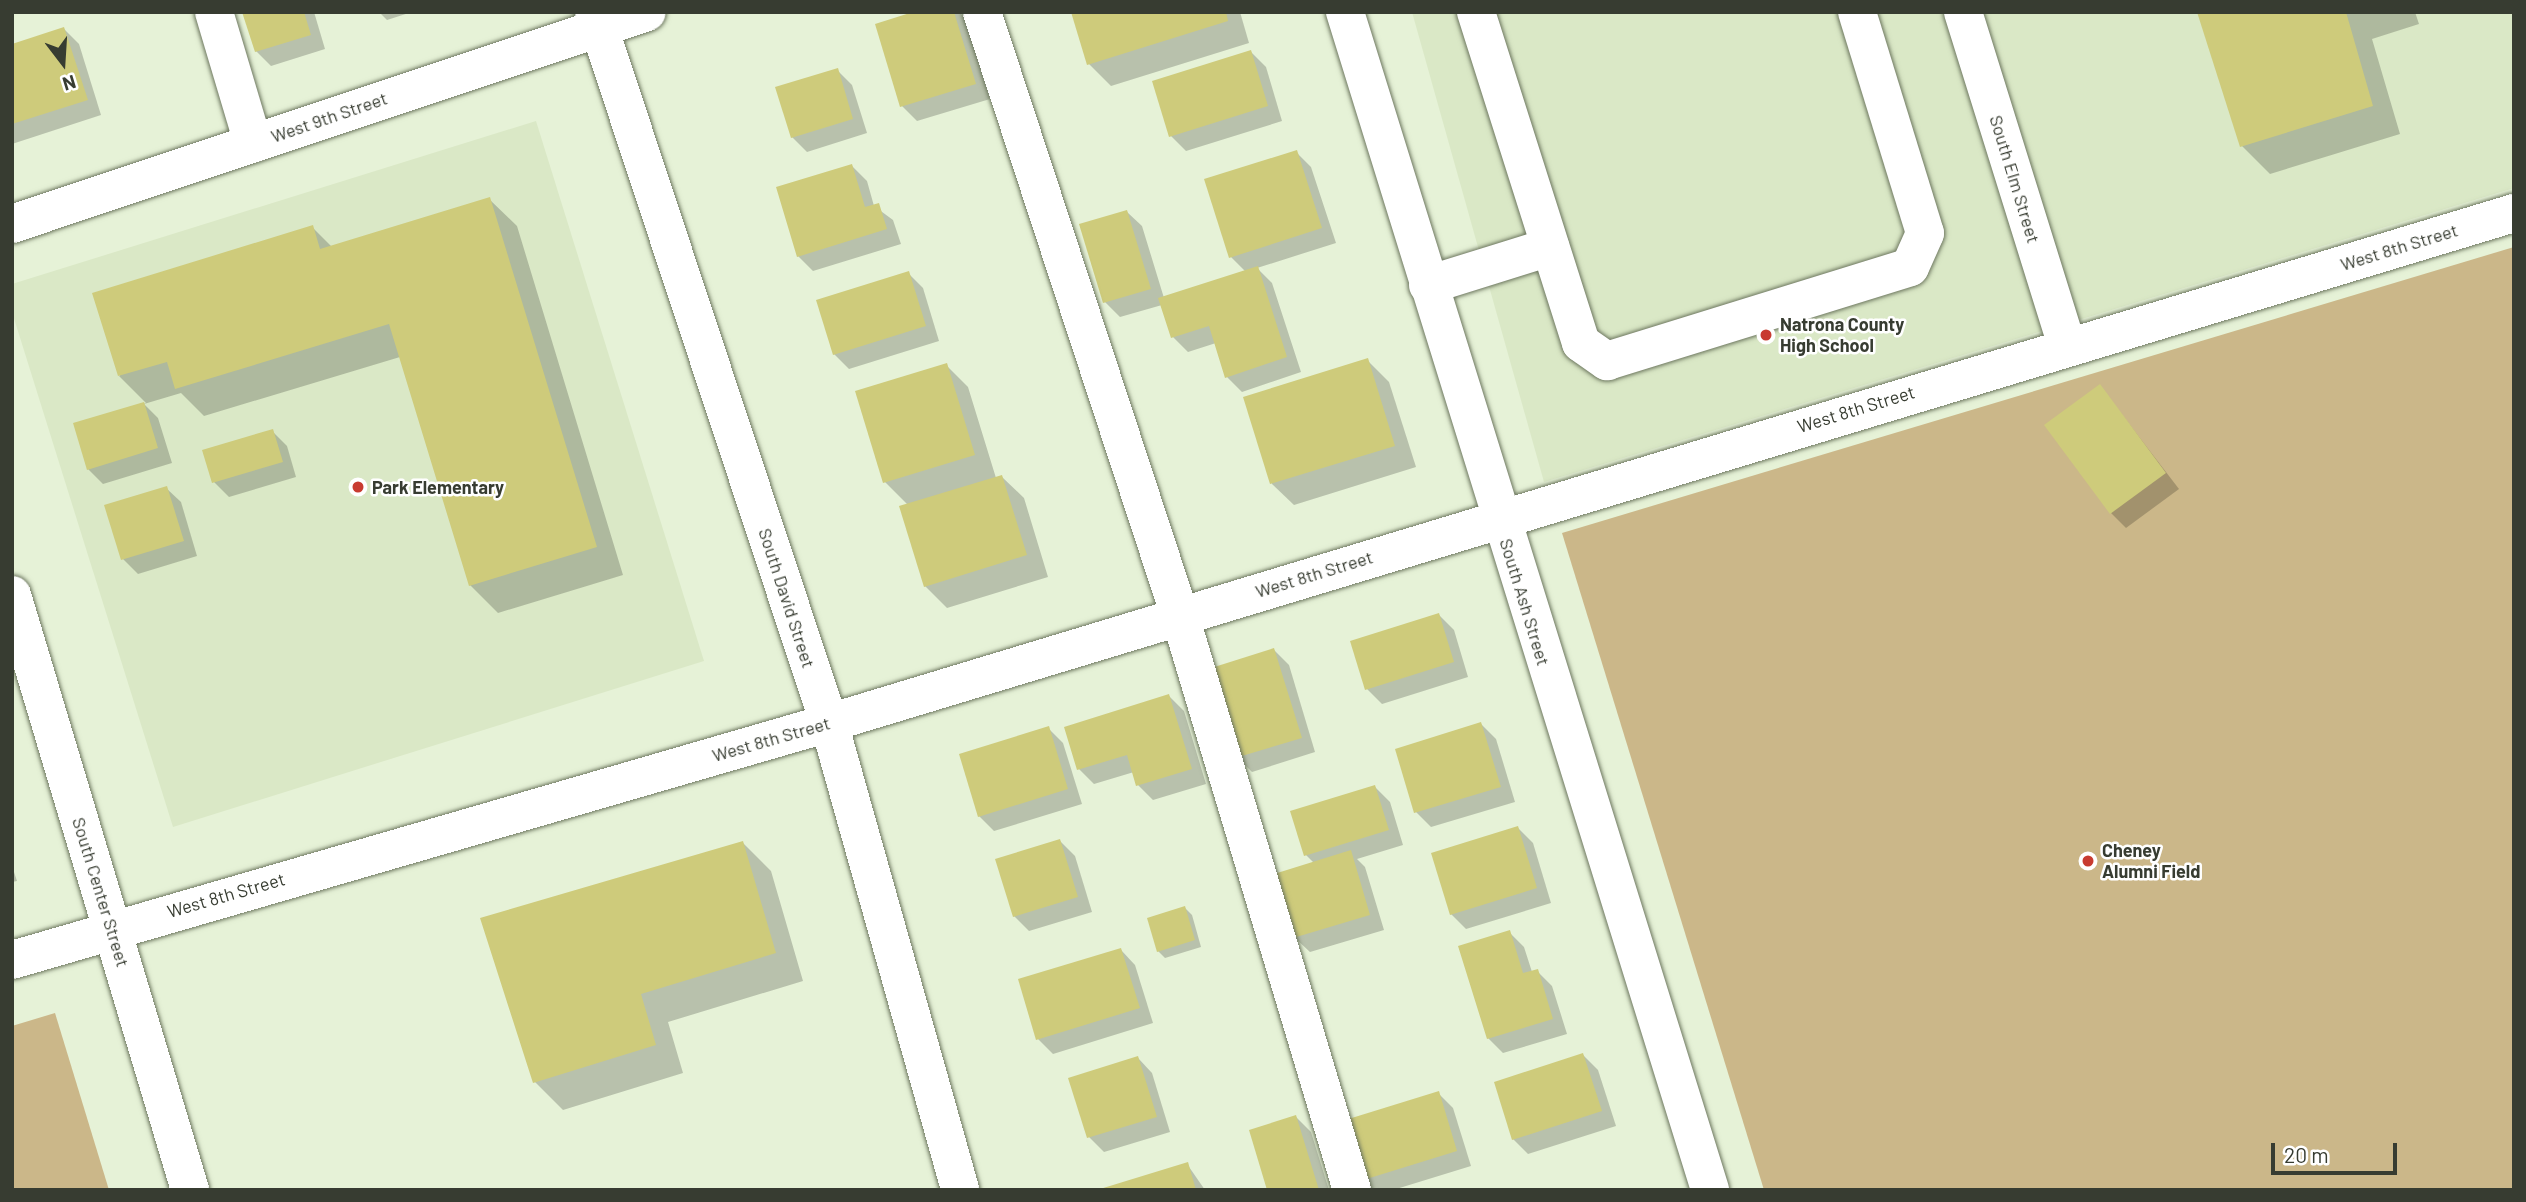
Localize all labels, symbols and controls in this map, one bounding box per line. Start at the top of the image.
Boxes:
north arrow [28,28,98,98]
text: N [60,71,79,96]
street label: West 9th Street [268,87,390,147]
street label: South Elm Street [1985,112,2045,246]
street label: West 8th Street [2338,219,2460,275]
place label: Natrona County High School [1780,314,1904,356]
marker: Natrona County High School [1758,327,1774,343]
street label: West 8th Street [1795,381,1917,437]
place label: Park Elementary [372,476,504,498]
marker: Park Elementary [350,479,366,495]
street label: South David Street [754,525,820,671]
street label: South Ash Street [1495,536,1555,668]
street label: West 8th Street [1253,546,1375,602]
street label: West 8th Street [710,712,832,766]
street label: South Center Street [68,815,134,969]
place label: Cheney Alumni Field [2102,840,2200,882]
marker: Cheney Alumni Field [2080,853,2096,869]
street label: West 8th Street [165,868,287,922]
scale bar [2274,1128,2400,1172]
text: 20 m [2284,1142,2329,1167]

